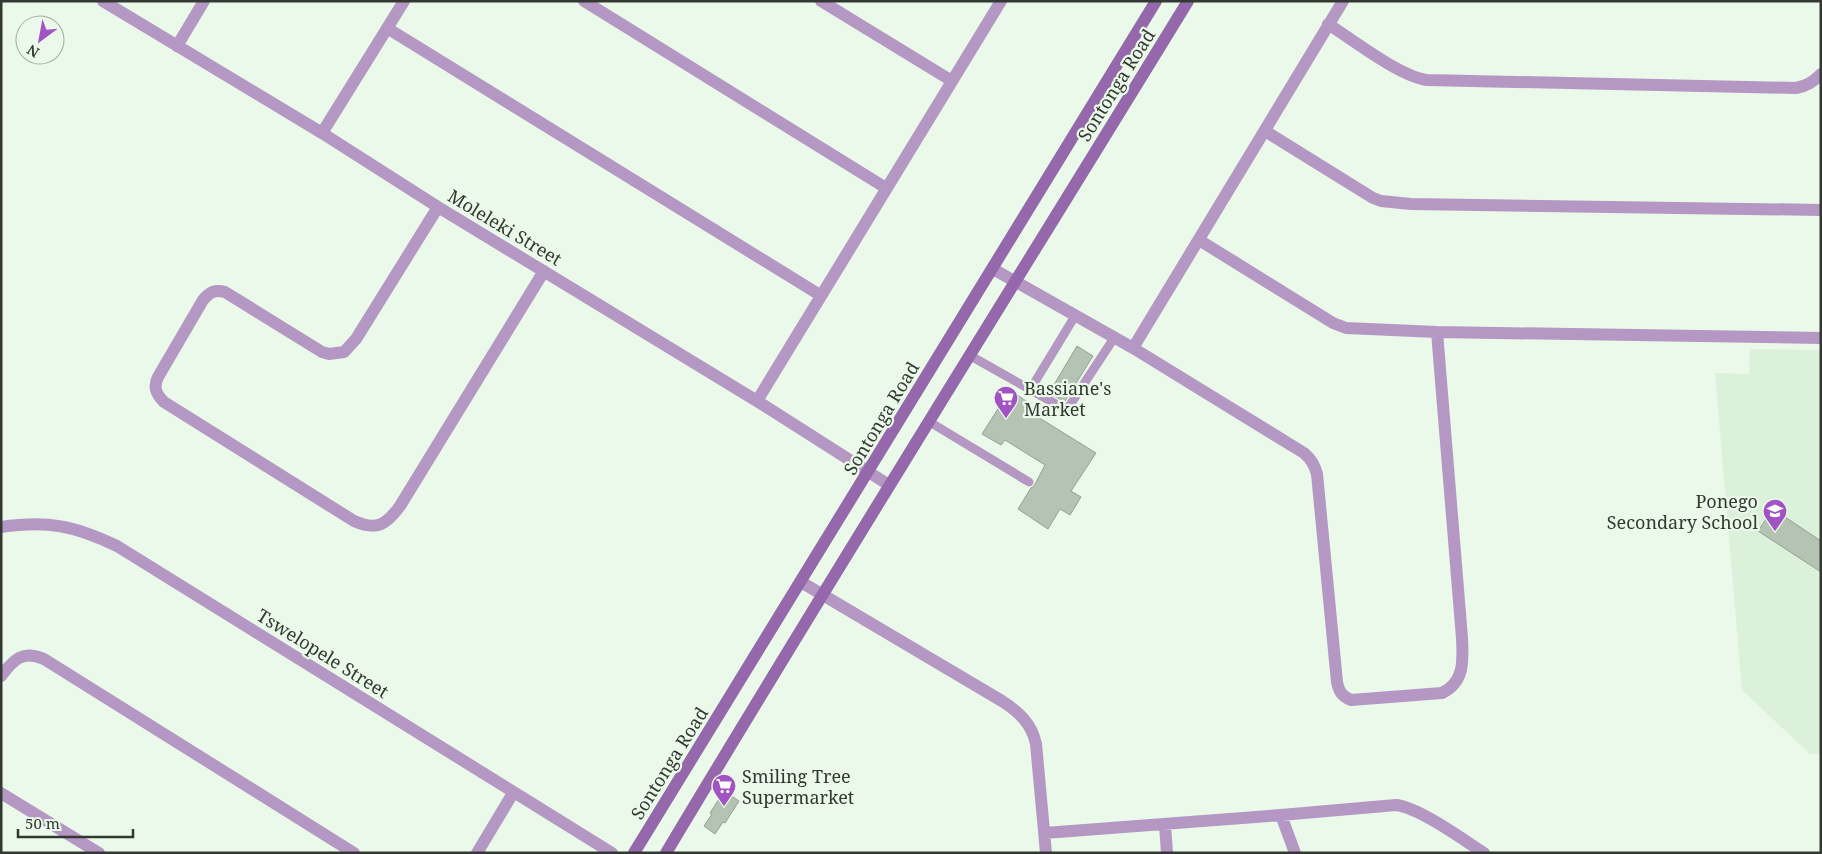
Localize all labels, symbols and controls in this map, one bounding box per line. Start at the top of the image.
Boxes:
north arrow [15,15,65,65]
street label: Sontonga Road [1072,24,1160,146]
text: N [23,40,43,62]
street label: Moleleki Street [444,184,566,270]
street label: Sontonga Road [838,357,924,479]
place label: Bassiane's Market [1024,376,1111,421]
supermarket icon: Bassiane's Market [993,385,1019,419]
place label: Ponego Secondary School [1607,489,1758,534]
school or university icon: Ponego Secondary School [1762,498,1788,532]
street label: Tswelopele Street [253,603,393,703]
street label: Sontonga Road [625,702,713,824]
place label: Smiling Tree Supermarket [742,764,854,809]
supermarket icon: Smiling Tree Supermarket [711,773,737,807]
scale bar [18,806,132,838]
text: 50 m [25,813,60,833]

